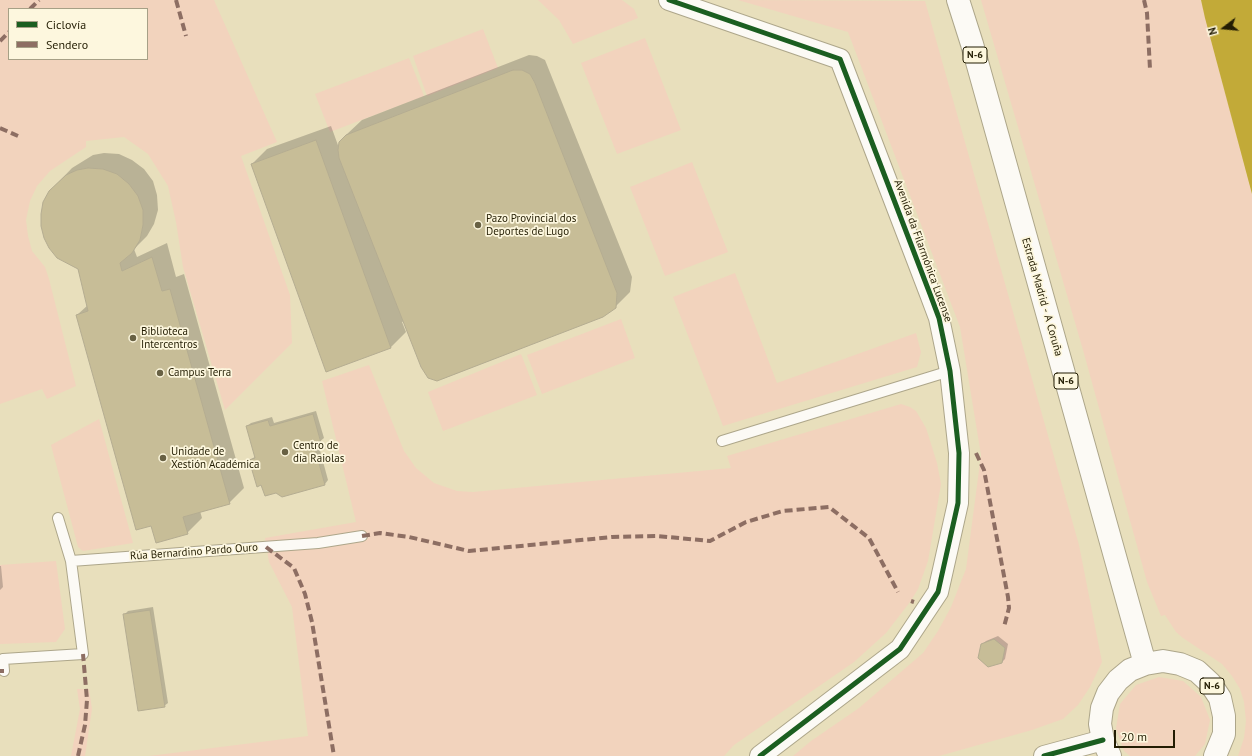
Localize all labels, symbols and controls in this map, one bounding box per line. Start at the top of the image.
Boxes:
legend [8,8,148,60]
north arrow [1204,8,1244,48]
text: Ciclovía [46,17,86,32]
text: N [1205,26,1220,37]
text: Sendero [46,37,88,52]
road number: N-6 [963,47,987,63]
street label: Avenida da Filarmónica Lucense [891,178,955,324]
place label: Pazo Provincial dos Deportes de Lugo [486,212,576,238]
marker: Pazo Provincial dos Deportes de Lugo [473,220,483,230]
street label: Estrada Madrid - A Coruña [1019,236,1065,358]
place label: Biblioteca Intercentros [141,325,197,351]
marker: Biblioteca Intercentros [128,333,138,343]
place label: Campus Terra [168,366,231,380]
marker: Campus Terra [155,368,165,378]
road number: N-6 [1054,373,1078,389]
place label: Centro de día Raiolas [293,439,344,465]
place label: Unidade de Xestión Académica [171,445,260,471]
marker: Centro de día Raiolas [280,447,290,457]
marker: Unidade de Xestión Académica [158,453,168,463]
street label: Rúa Bernardino Pardo Ouro [130,541,258,563]
road number: N-6 [1200,678,1224,694]
scale bar [1116,722,1177,748]
text: 20 m [1121,729,1147,744]

